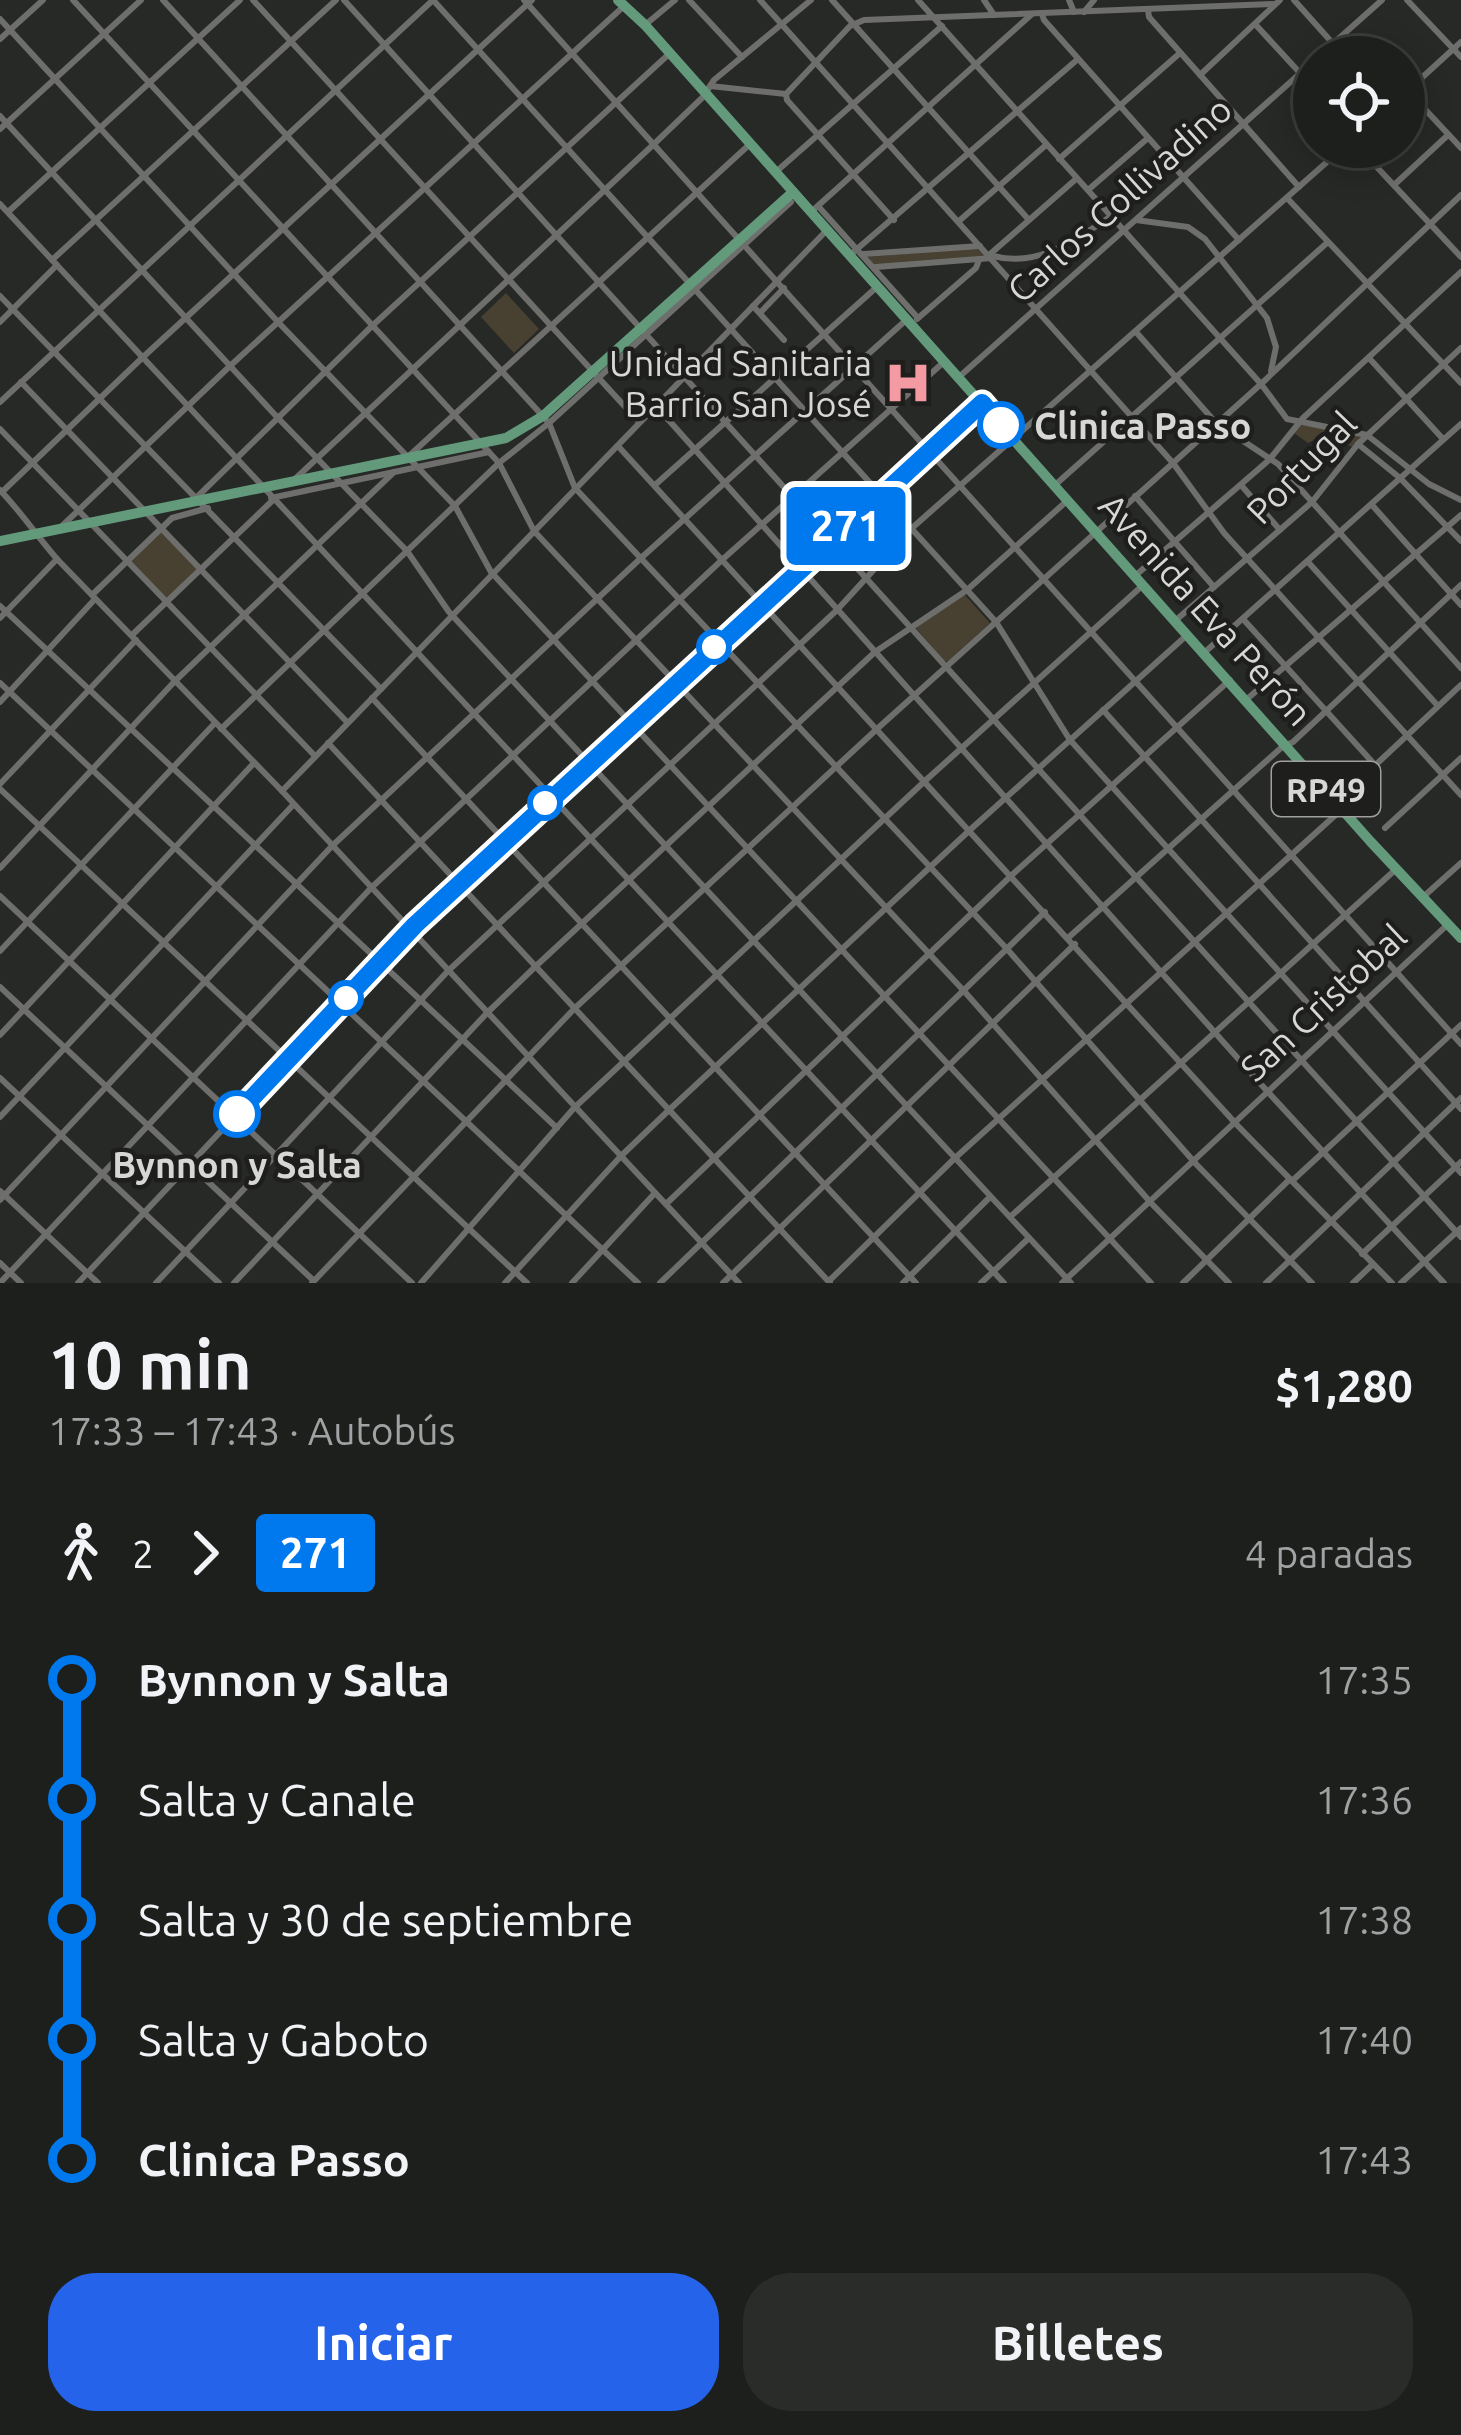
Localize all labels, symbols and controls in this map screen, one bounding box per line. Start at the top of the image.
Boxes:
map controls [1293,36,1425,168]
button: locate [1293,36,1425,168]
street label: Carlos Collivadino [999,88,1239,310]
place label: Unidad Sanitaria Barrio San José [609,342,872,424]
hospital icon: Unidad Sanitaria Barrio San José [883,358,933,408]
marker: Clinica Passo [979,403,1023,447]
street label: Portugal [1238,403,1364,531]
place label: Clinica Passo [1034,405,1251,446]
street label: Avenida Eva Perón [1091,485,1321,733]
line badge: 271 [777,487,915,565]
text: 271 [810,502,882,549]
unlabelled marker [698,631,730,663]
road number: RP49 [1272,762,1380,816]
unlabelled marker [529,787,561,819]
street label: San Cristobal [1232,915,1414,1089]
unlabelled marker [330,982,362,1014]
marker: Bynnon y Salta [215,1092,259,1136]
place label: Bynnon y Salta [112,1144,362,1185]
text: 10 min [48,1327,252,1401]
text: $1,280 [1275,1360,1413,1411]
text: 17:33 – 17:43 · Autobús [48,1409,456,1452]
icon: walk [48,1520,114,1586]
icon: forward [172,1520,238,1586]
text: 271 [280,1529,351,1576]
text: 2 [132,1532,154,1575]
text: 4 paradas [1245,1532,1413,1575]
text: Bynnon y Salta [138,1654,450,1705]
text: 17:35 [1315,1658,1413,1701]
text: Salta y Canale [138,1774,416,1825]
text: 17:36 [1315,1778,1413,1821]
text: Salta y 30 de septiembre [138,1894,633,1945]
text: 17:38 [1315,1898,1413,1941]
text: Salta y Gaboto [138,2014,429,2065]
text: 17:40 [1315,2018,1413,2061]
text: Clinica Passo [138,2134,410,2185]
text: 17:43 [1315,2138,1413,2181]
button: Iniciar [48,2273,719,2411]
button: Billetes [743,2273,1413,2411]

